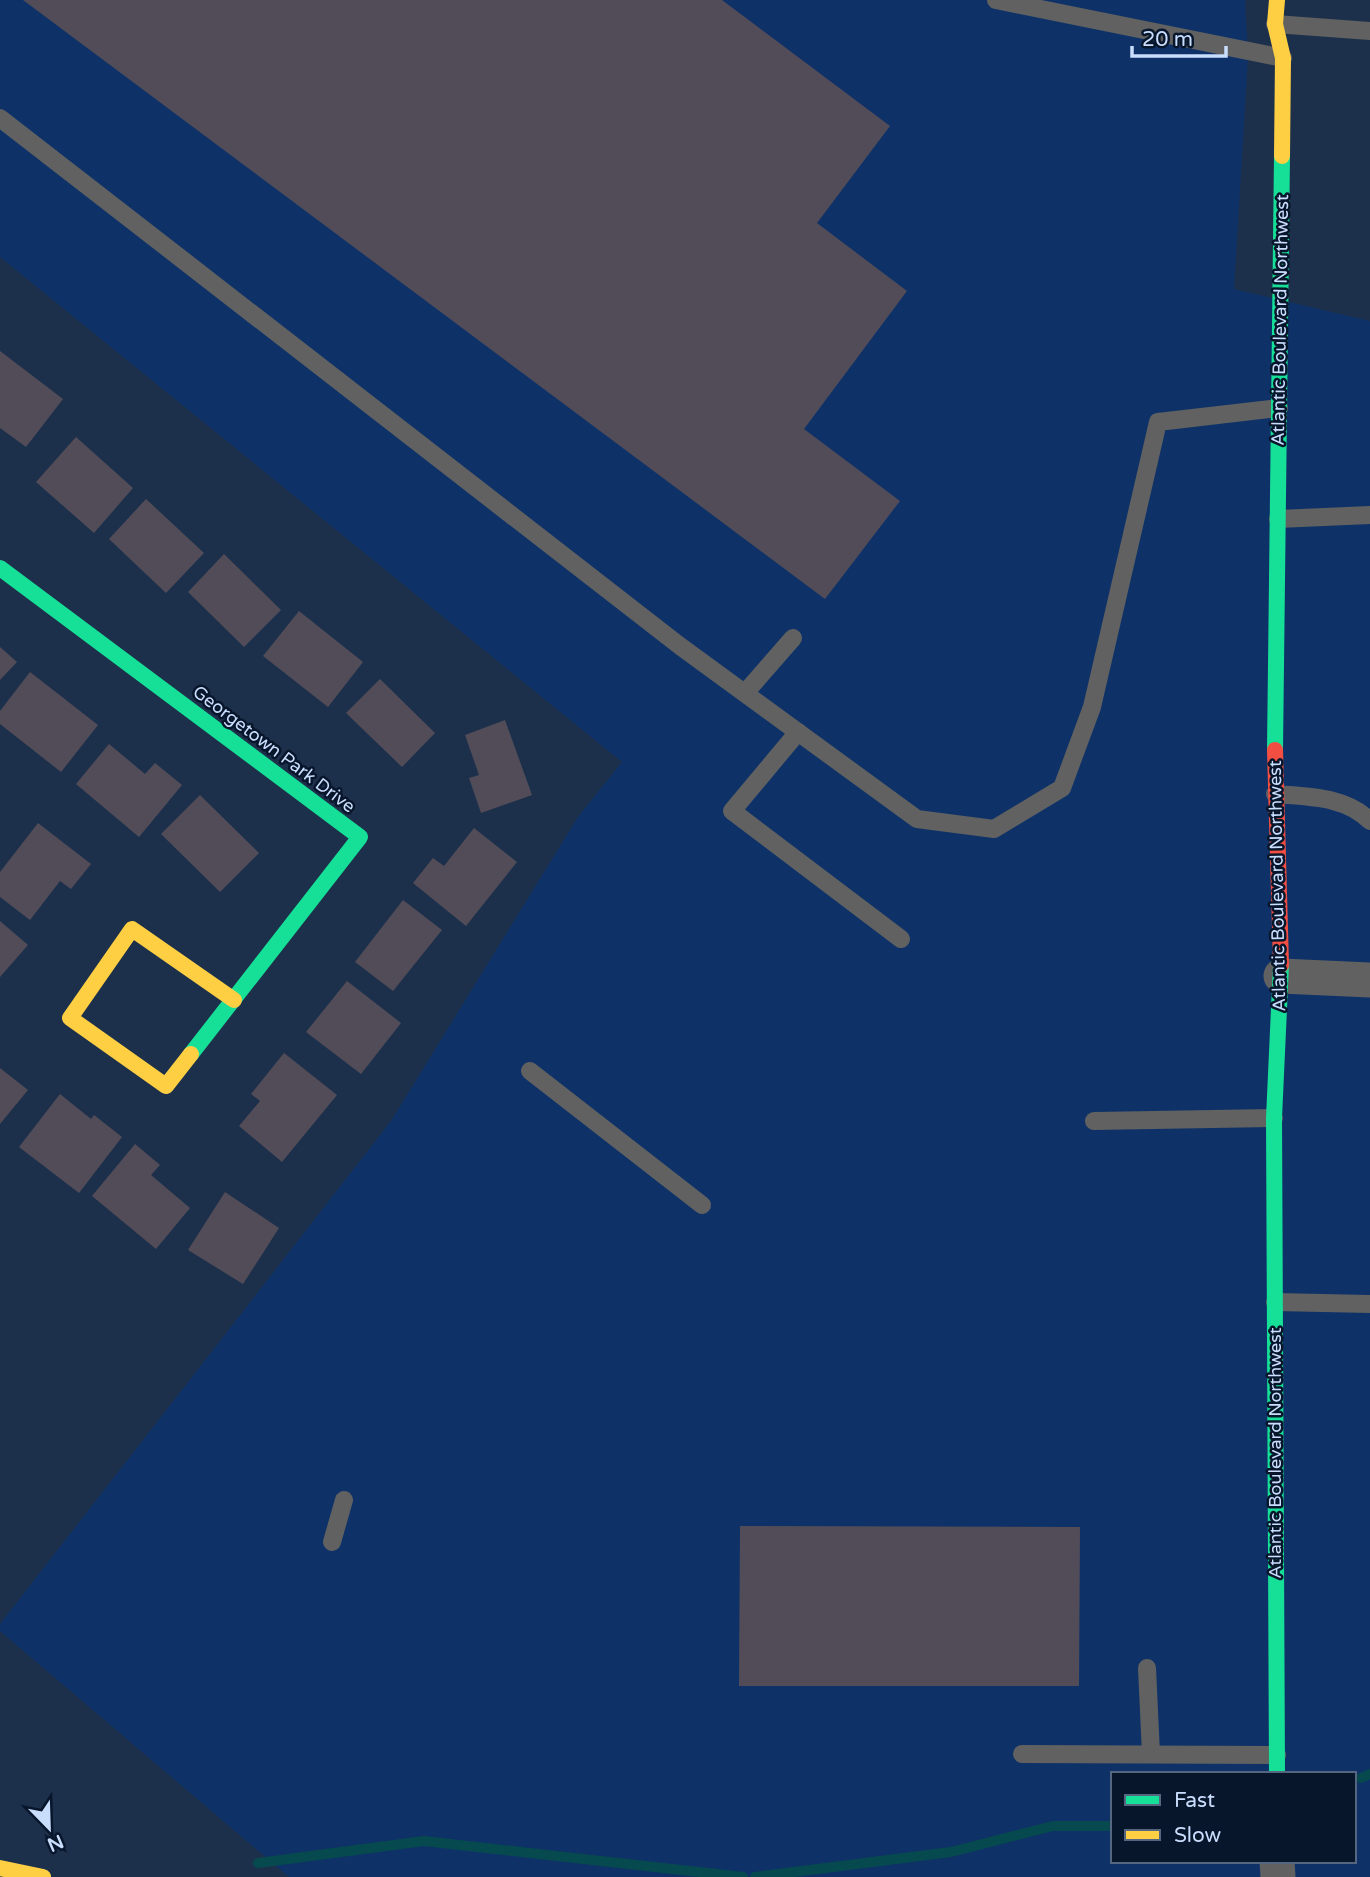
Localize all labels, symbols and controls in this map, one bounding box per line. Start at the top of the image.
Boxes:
scale bar [1132,14,1226,58]
text: 20 m [1142,27,1193,52]
street label: Atlantic Boulevard Northwest [1267,194,1293,446]
street label: Georgetown Park Drive [188,681,360,817]
street label: Atlantic Boulevard Northwest [1264,760,1290,1012]
street label: Atlantic Boulevard Northwest [1264,1327,1286,1579]
legend [1111,1772,1356,1863]
text: Fast [1174,1788,1215,1813]
north arrow [14,1793,84,1863]
text: Slow [1174,1823,1222,1848]
text: N [44,1830,67,1856]

